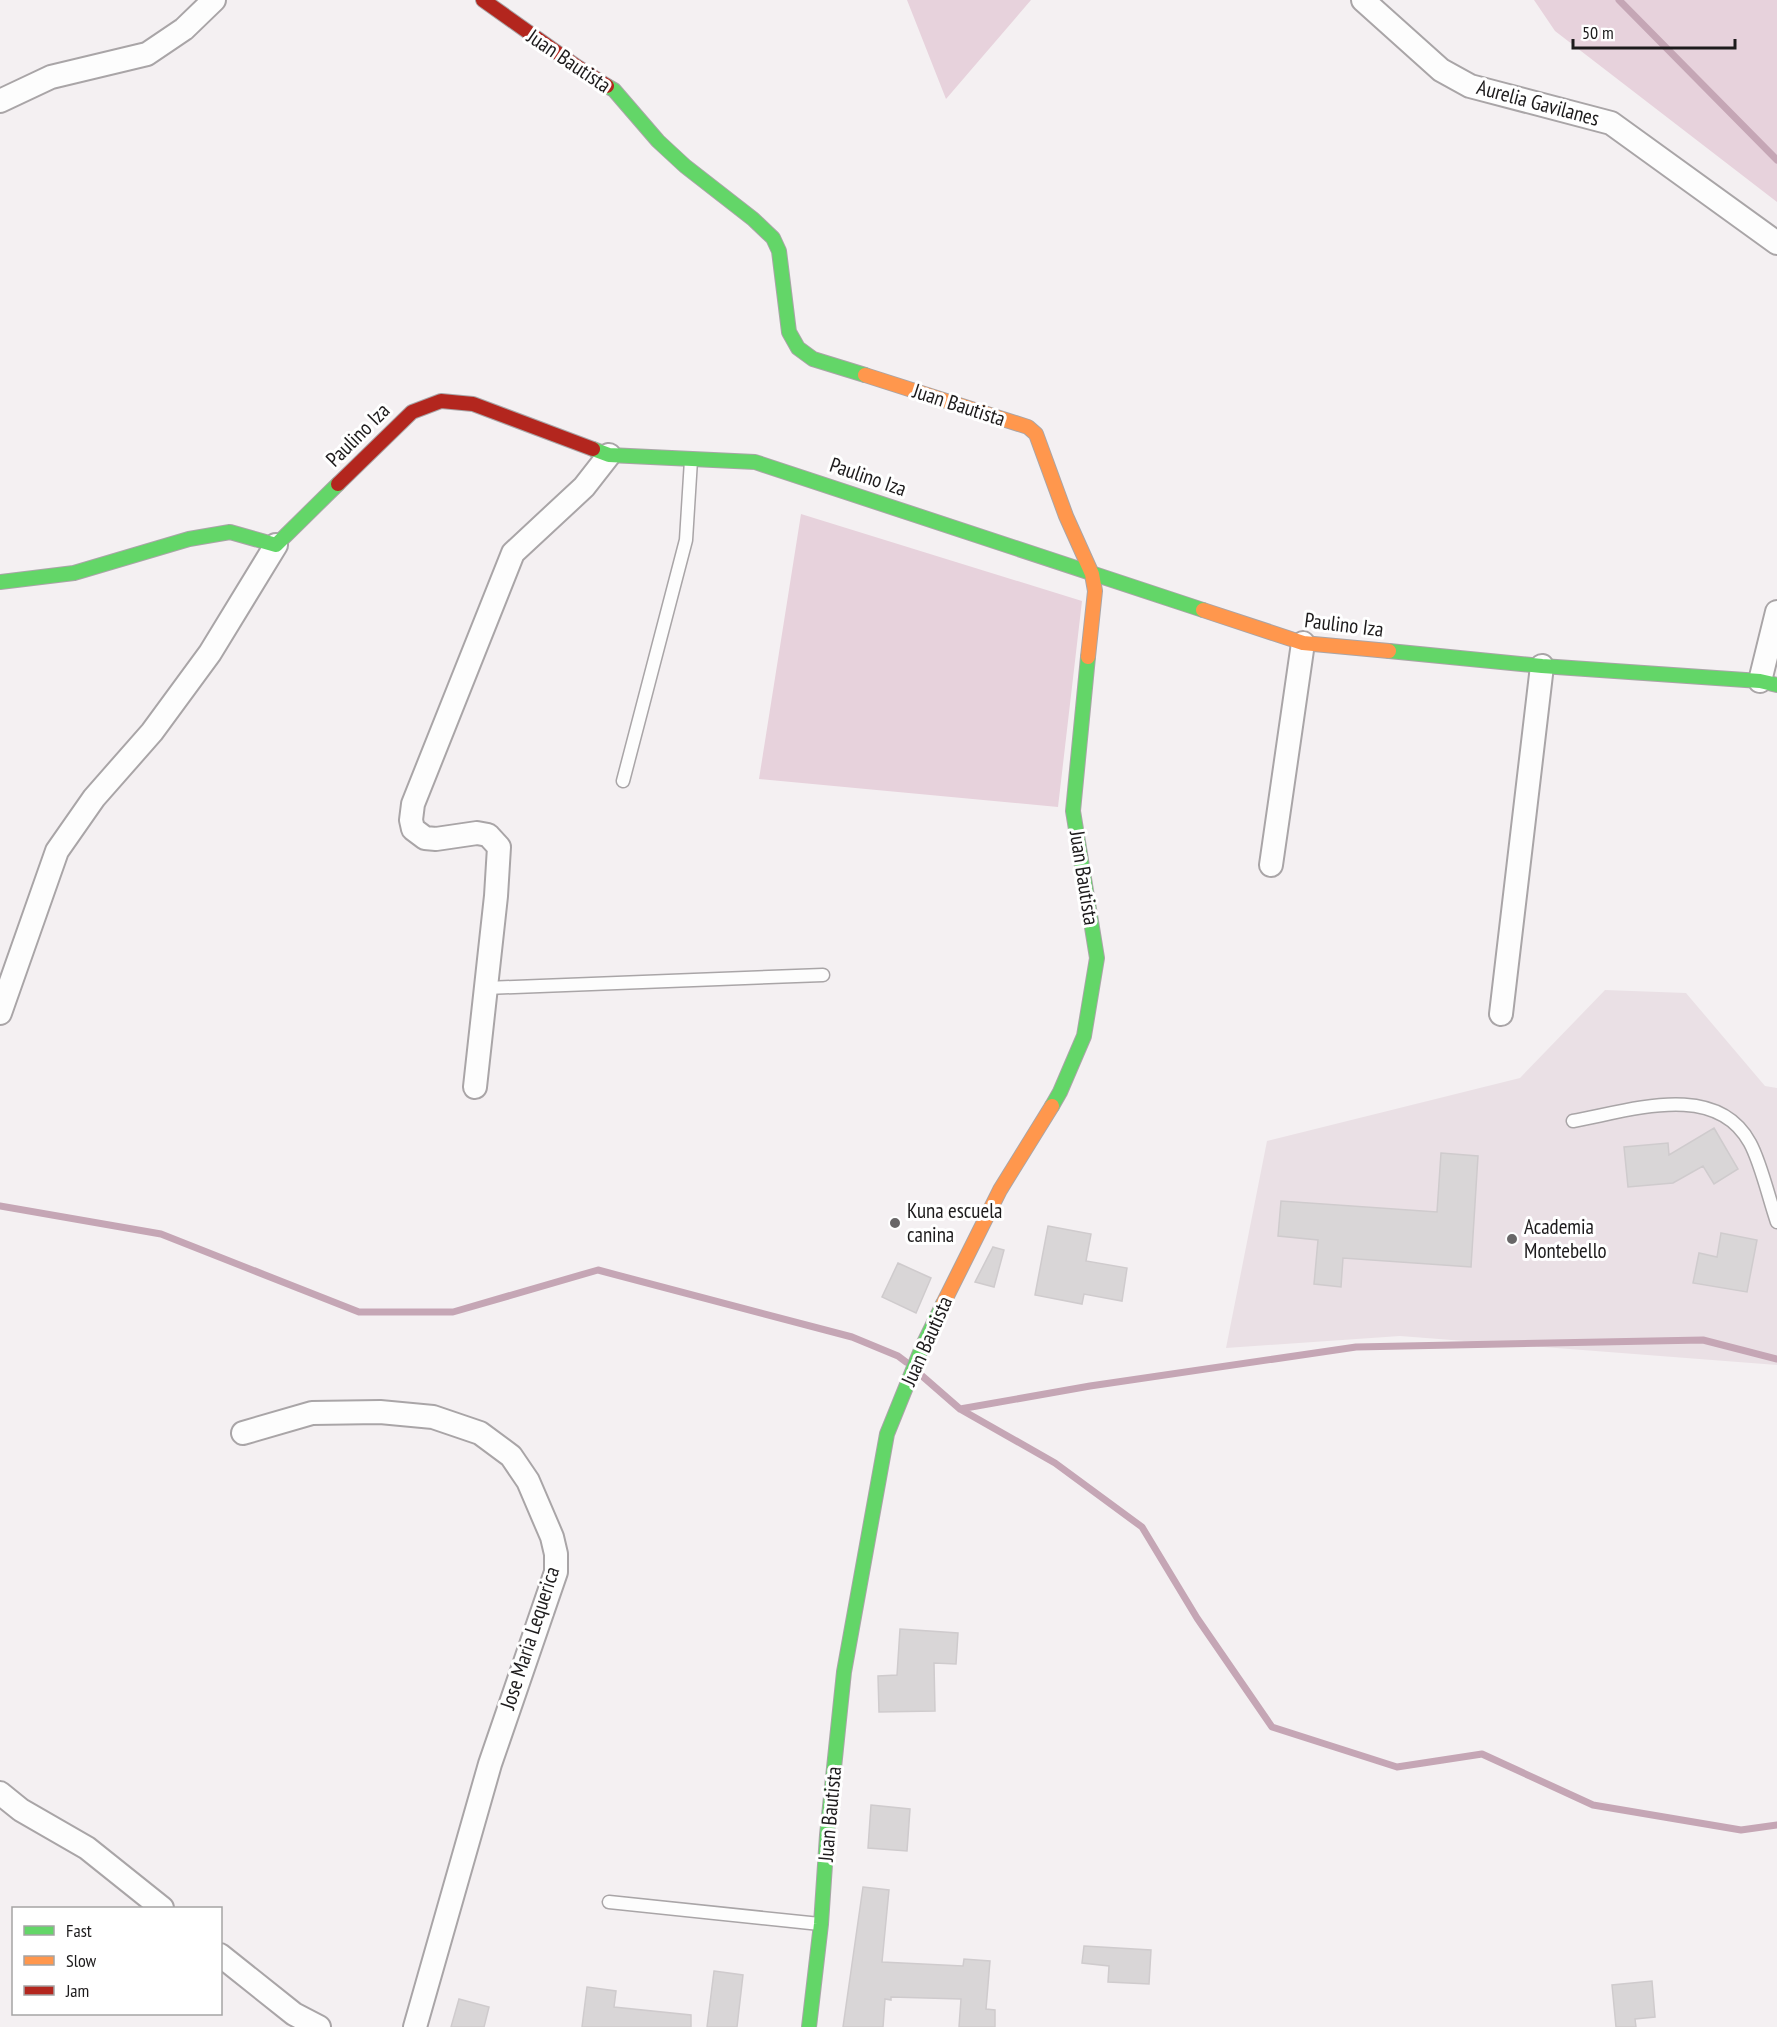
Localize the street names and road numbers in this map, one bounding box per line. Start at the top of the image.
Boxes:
street label: Juan Bautista [521,22,616,98]
street label: Aurelia Gavilanes [1474,73,1602,132]
street label: Juan Bautista [909,377,1009,432]
street label: Paulino Iza [320,397,395,472]
street label: Paulino Iza [826,451,910,502]
street label: Paulino Iza [1303,606,1385,643]
street label: Juan Bautista [1064,828,1105,927]
street label: Juan Bautista [894,1292,958,1391]
street label: Jose Maria Lequerica [493,1563,565,1714]
street label: Juan Bautista [812,1765,847,1864]

